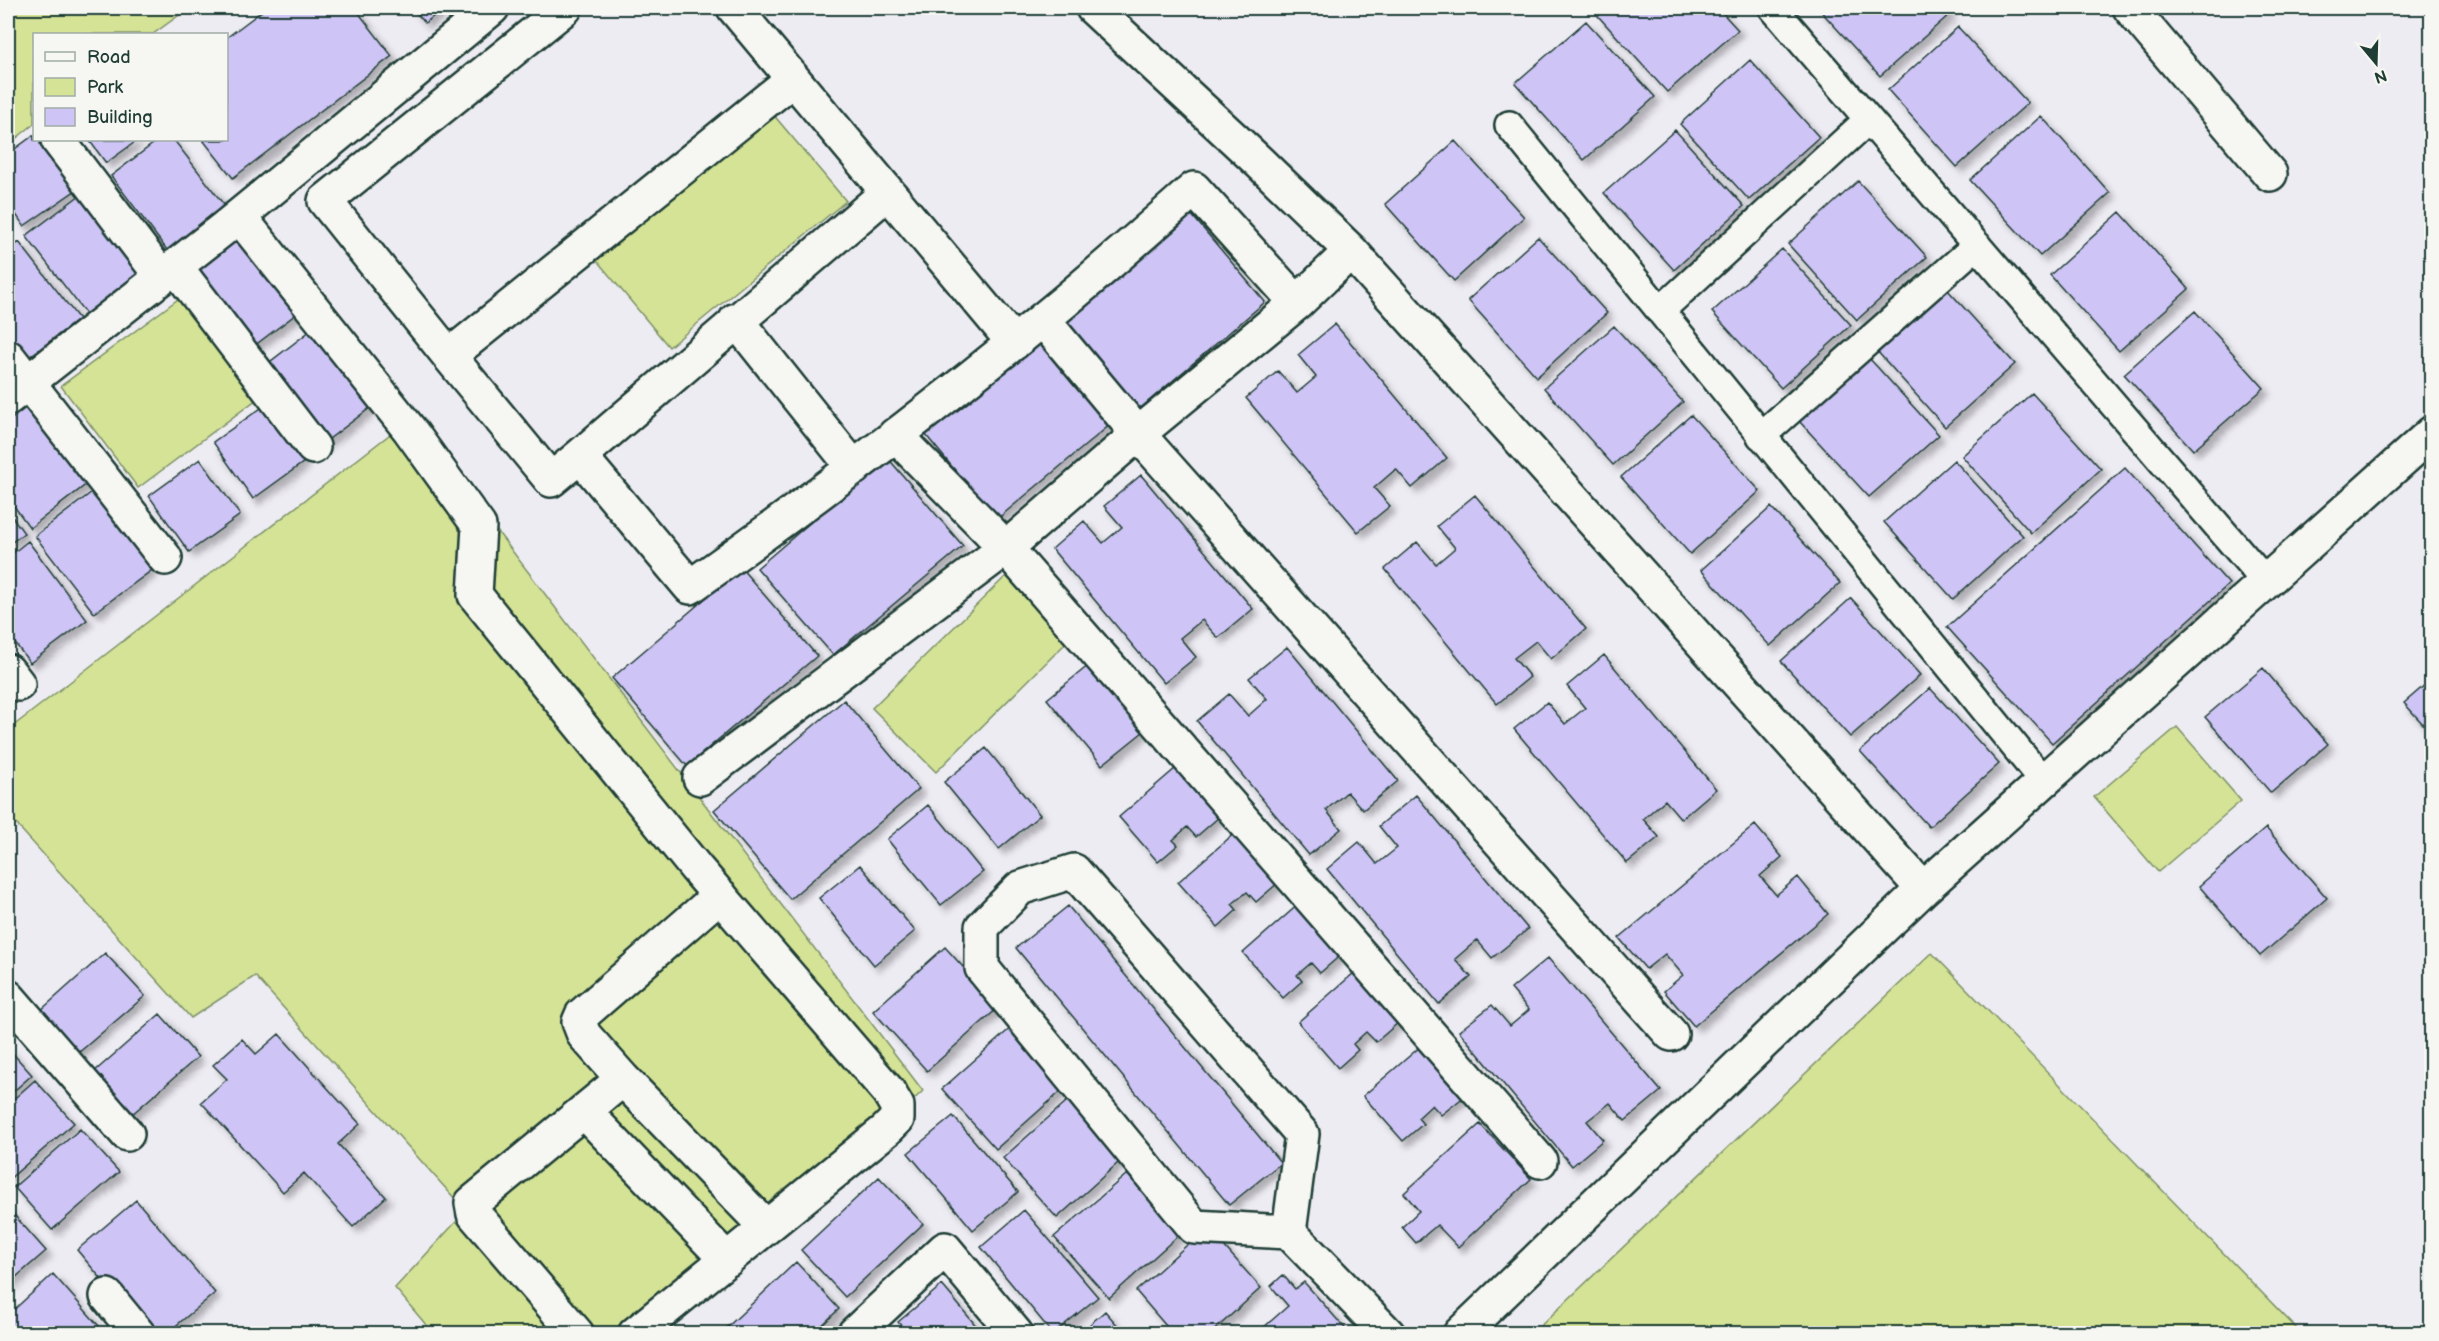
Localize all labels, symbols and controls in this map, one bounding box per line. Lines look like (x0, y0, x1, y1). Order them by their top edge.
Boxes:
legend (33, 33, 228, 141)
north arrow (2346, 33, 2406, 93)
text: Road (87, 47, 131, 68)
text: N (2372, 65, 2389, 87)
text: Park (87, 77, 123, 98)
text: Building (87, 107, 153, 128)

